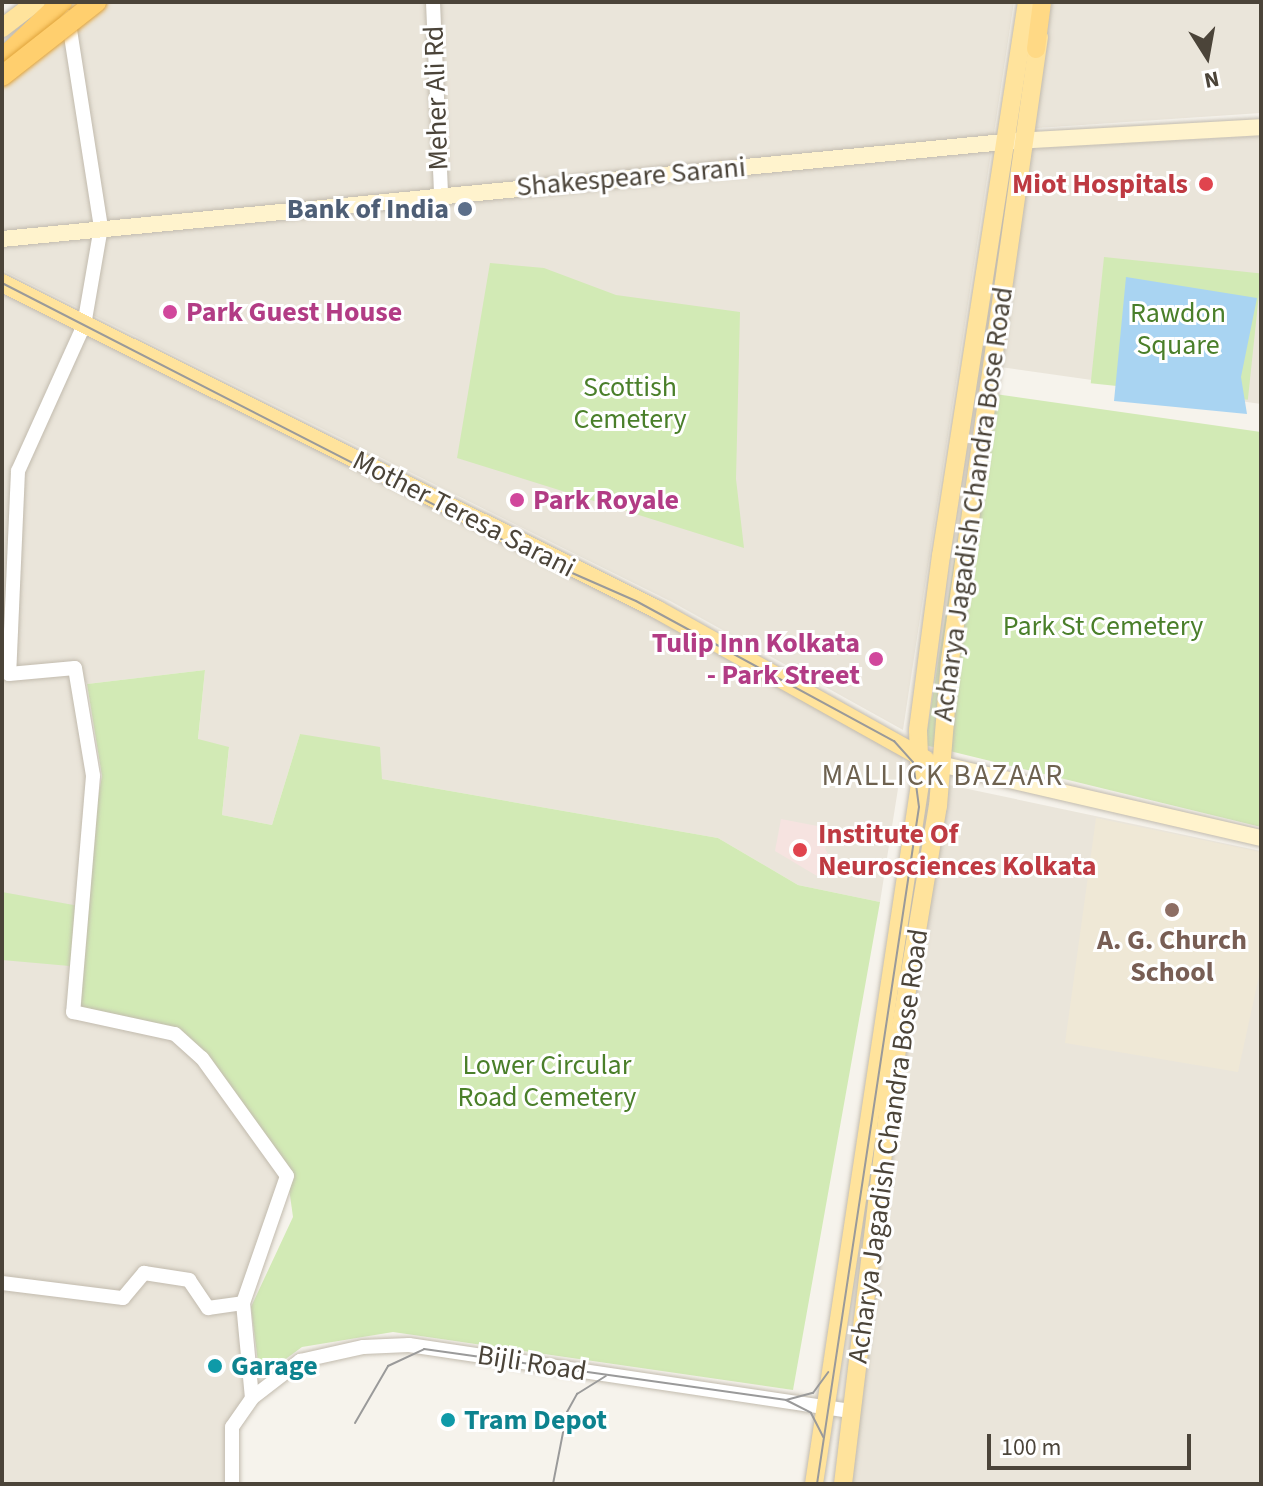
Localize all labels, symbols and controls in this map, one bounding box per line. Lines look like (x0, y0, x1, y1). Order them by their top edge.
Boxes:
north arrow (1167, 16, 1247, 96)
street label: Meher Ali Rd (417, 25, 455, 171)
text: N (1201, 62, 1222, 97)
street label: Shakespeare Sarani (515, 150, 747, 204)
place label: Miot Hospitals (1012, 167, 1188, 201)
marker: Miot Hospitals (1195, 173, 1217, 195)
place label: Bank of India (287, 192, 449, 226)
marker: Bank of India (456, 200, 474, 218)
street label: Acharya Jagadish Chandra Bose Road (926, 285, 1020, 723)
place label: Park Guest House (186, 295, 402, 329)
park label: Rawdon Square (1130, 296, 1226, 362)
marker: Park Guest House (161, 303, 179, 321)
park label: Scottish Cemetery (573, 370, 687, 436)
street label: Mother Teresa Sarani (347, 443, 581, 585)
place label: Park Royale (533, 483, 679, 517)
marker: Park Royale (508, 491, 526, 509)
park label: Park St Cemetery (1003, 609, 1203, 643)
place label: Tulip Inn Kolkata - Park Street (652, 626, 860, 692)
marker: Tulip Inn Kolkata - Park Street (867, 650, 885, 668)
district label: MALLICK BAZAAR (822, 758, 1064, 794)
place label: Institute Of Neurosciences Kolkata (818, 817, 1096, 883)
marker: Institute Of Neurosciences Kolkata (789, 839, 811, 861)
marker: A. G. Church School (1163, 901, 1181, 919)
place label: A. G. Church School (1097, 923, 1247, 989)
street label: Acharya Jagadish Chandra Bose Road (841, 927, 935, 1365)
park label: Lower Circular Road Cemetery (458, 1048, 636, 1114)
street label: Bijli Road (475, 1338, 589, 1388)
place label: Garage (231, 1349, 318, 1383)
marker: Garage (206, 1357, 224, 1375)
place label: Tram Depot (464, 1403, 607, 1437)
marker: Tram Depot (439, 1411, 457, 1429)
scale bar (991, 1418, 1195, 1468)
text: 100 m (1001, 1430, 1061, 1465)

